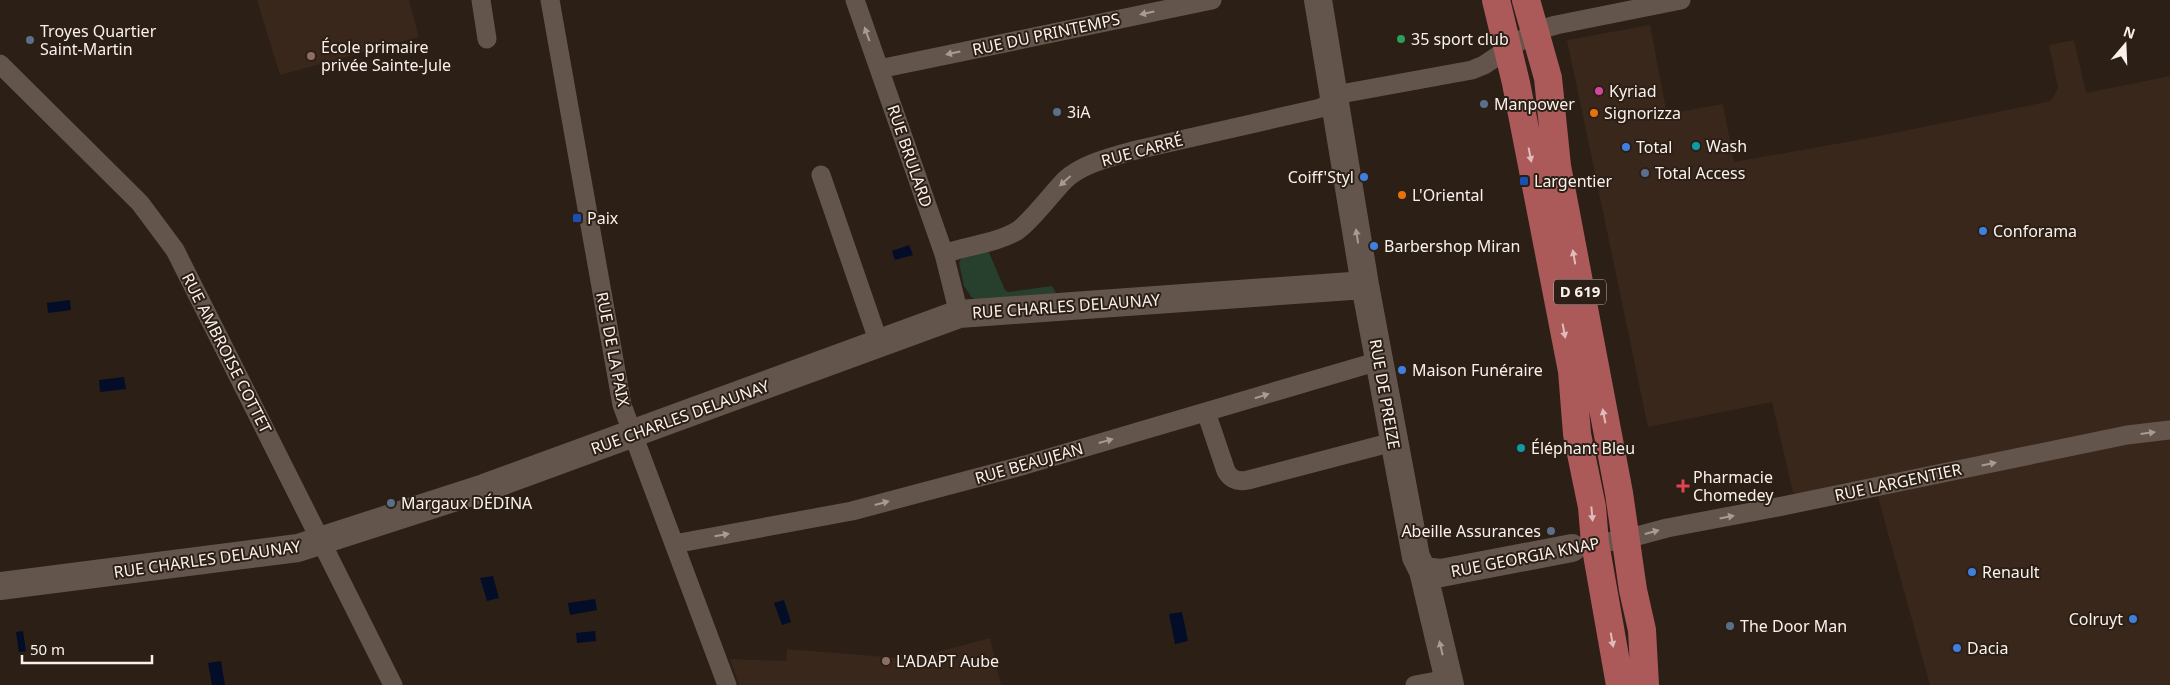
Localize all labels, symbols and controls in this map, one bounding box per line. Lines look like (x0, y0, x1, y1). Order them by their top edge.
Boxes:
street label: RUE DU PRINTEMPS (970, 8, 1122, 60)
one-way arrow (1138, 10, 1154, 18)
place label: Troyes Quartier Saint-Martin (40, 20, 157, 60)
north arrow (2100, 20, 2150, 70)
text: N (2121, 21, 2138, 43)
one-way arrow (863, 27, 870, 42)
place label: 35 sport club (1411, 28, 1509, 50)
marker: 35 sport club (1395, 33, 1407, 45)
marker: Troyes Quartier Saint-Martin (24, 34, 36, 46)
place label: École primaire privée Sainte-Jule (321, 36, 451, 76)
one-way arrow (946, 49, 961, 57)
marker: École primaire privée Sainte-Jule (305, 50, 317, 62)
place label: Kyriad (1609, 80, 1657, 102)
marker: Kyriad (1593, 85, 1605, 97)
place label: Manpower (1494, 93, 1575, 115)
marker: Manpower (1478, 98, 1490, 110)
place label: 3iA (1067, 101, 1091, 123)
street label: RUE BRULARD (882, 102, 938, 210)
place label: Signorizza (1604, 102, 1681, 124)
marker: 3iA (1051, 106, 1063, 118)
marker: Signorizza (1588, 107, 1600, 119)
street label: RUE CARRÉ (1099, 129, 1185, 171)
place label: Wash (1706, 135, 1747, 157)
place label: Total (1636, 136, 1672, 158)
marker: Wash (1690, 140, 1702, 152)
marker: Total (1620, 141, 1632, 153)
one-way arrow (1526, 147, 1534, 163)
place label: Total Access (1655, 162, 1745, 184)
place label: Coiff'Styl (1288, 166, 1354, 188)
marker: Total Access (1639, 167, 1651, 179)
place label: Largentier (1534, 170, 1612, 192)
marker: Coiff'Styl (1358, 171, 1370, 183)
marker: Largentier (1518, 175, 1530, 187)
one-way arrow (1059, 176, 1072, 187)
place label: L'Oriental (1412, 184, 1484, 206)
marker: L'Oriental (1396, 189, 1408, 201)
place label: Paix (587, 207, 619, 229)
marker: Paix (571, 212, 583, 224)
place label: Conforama (1993, 220, 2077, 242)
marker: Conforama (1977, 225, 1989, 237)
one-way arrow (1353, 228, 1361, 244)
place label: Barbershop Miran (1384, 235, 1520, 257)
marker: Barbershop Miran (1368, 240, 1380, 252)
one-way arrow (1570, 248, 1578, 264)
street label: RUE AMBROISE COTTET (177, 269, 277, 437)
road number: D 619 (1554, 280, 1606, 304)
street label: RUE CHARLES DELAUNAY (971, 288, 1162, 324)
street label: RUE DE LA PAIX (591, 290, 635, 409)
one-way arrow (1561, 324, 1569, 340)
street label: RUE DE PREIZE (1364, 337, 1406, 451)
place label: Maison Funéraire (1412, 359, 1543, 381)
marker: Maison Funéraire (1396, 364, 1408, 376)
street label: RUE CHARLES DELAUNAY (588, 374, 773, 460)
one-way arrow (1254, 392, 1269, 400)
one-way arrow (1600, 409, 1608, 424)
one-way arrow (2141, 428, 2157, 436)
street label: RUE BEAUJEAN (972, 437, 1086, 489)
one-way arrow (1098, 437, 1113, 445)
place label: Éléphant Bleu (1531, 437, 1635, 459)
marker: Éléphant Bleu (1515, 442, 1527, 454)
street label: RUE LARGENTIER (1833, 458, 1963, 506)
one-way arrow (1981, 459, 1997, 467)
place label: Pharmacie Chomedey (1693, 466, 1774, 506)
marker: Pharmacie Chomedey (1677, 480, 1689, 492)
place label: Margaux DÉDINA (401, 492, 533, 514)
marker: Margaux DÉDINA (385, 497, 397, 509)
one-way arrow (874, 499, 889, 507)
one-way arrow (1588, 506, 1596, 522)
one-way arrow (1719, 512, 1735, 520)
place label: Abeille Assurances (1401, 520, 1541, 542)
marker: Abeille Assurances (1545, 525, 1557, 537)
one-way arrow (1645, 527, 1660, 535)
one-way arrow (715, 530, 731, 538)
street label: RUE GEORGIA KNAP (1449, 532, 1601, 582)
street label: RUE CHARLES DELAUNAY (112, 535, 303, 583)
place label: Renault (1982, 561, 2040, 583)
marker: Renault (1966, 566, 1978, 578)
place label: Colruyt (2069, 608, 2123, 630)
marker: Colruyt (2127, 613, 2139, 625)
place label: The Door Man (1740, 615, 1847, 637)
marker: The Door Man (1724, 620, 1736, 632)
scale bar (22, 632, 152, 664)
one-way arrow (1608, 633, 1616, 649)
place label: Dacia (1967, 637, 2008, 659)
text: 50 m (30, 639, 65, 659)
one-way arrow (1437, 641, 1445, 656)
marker: Dacia (1951, 642, 1963, 654)
place label: L'ADAPT Aube (896, 650, 999, 672)
marker: L'ADAPT Aube (880, 655, 892, 667)

